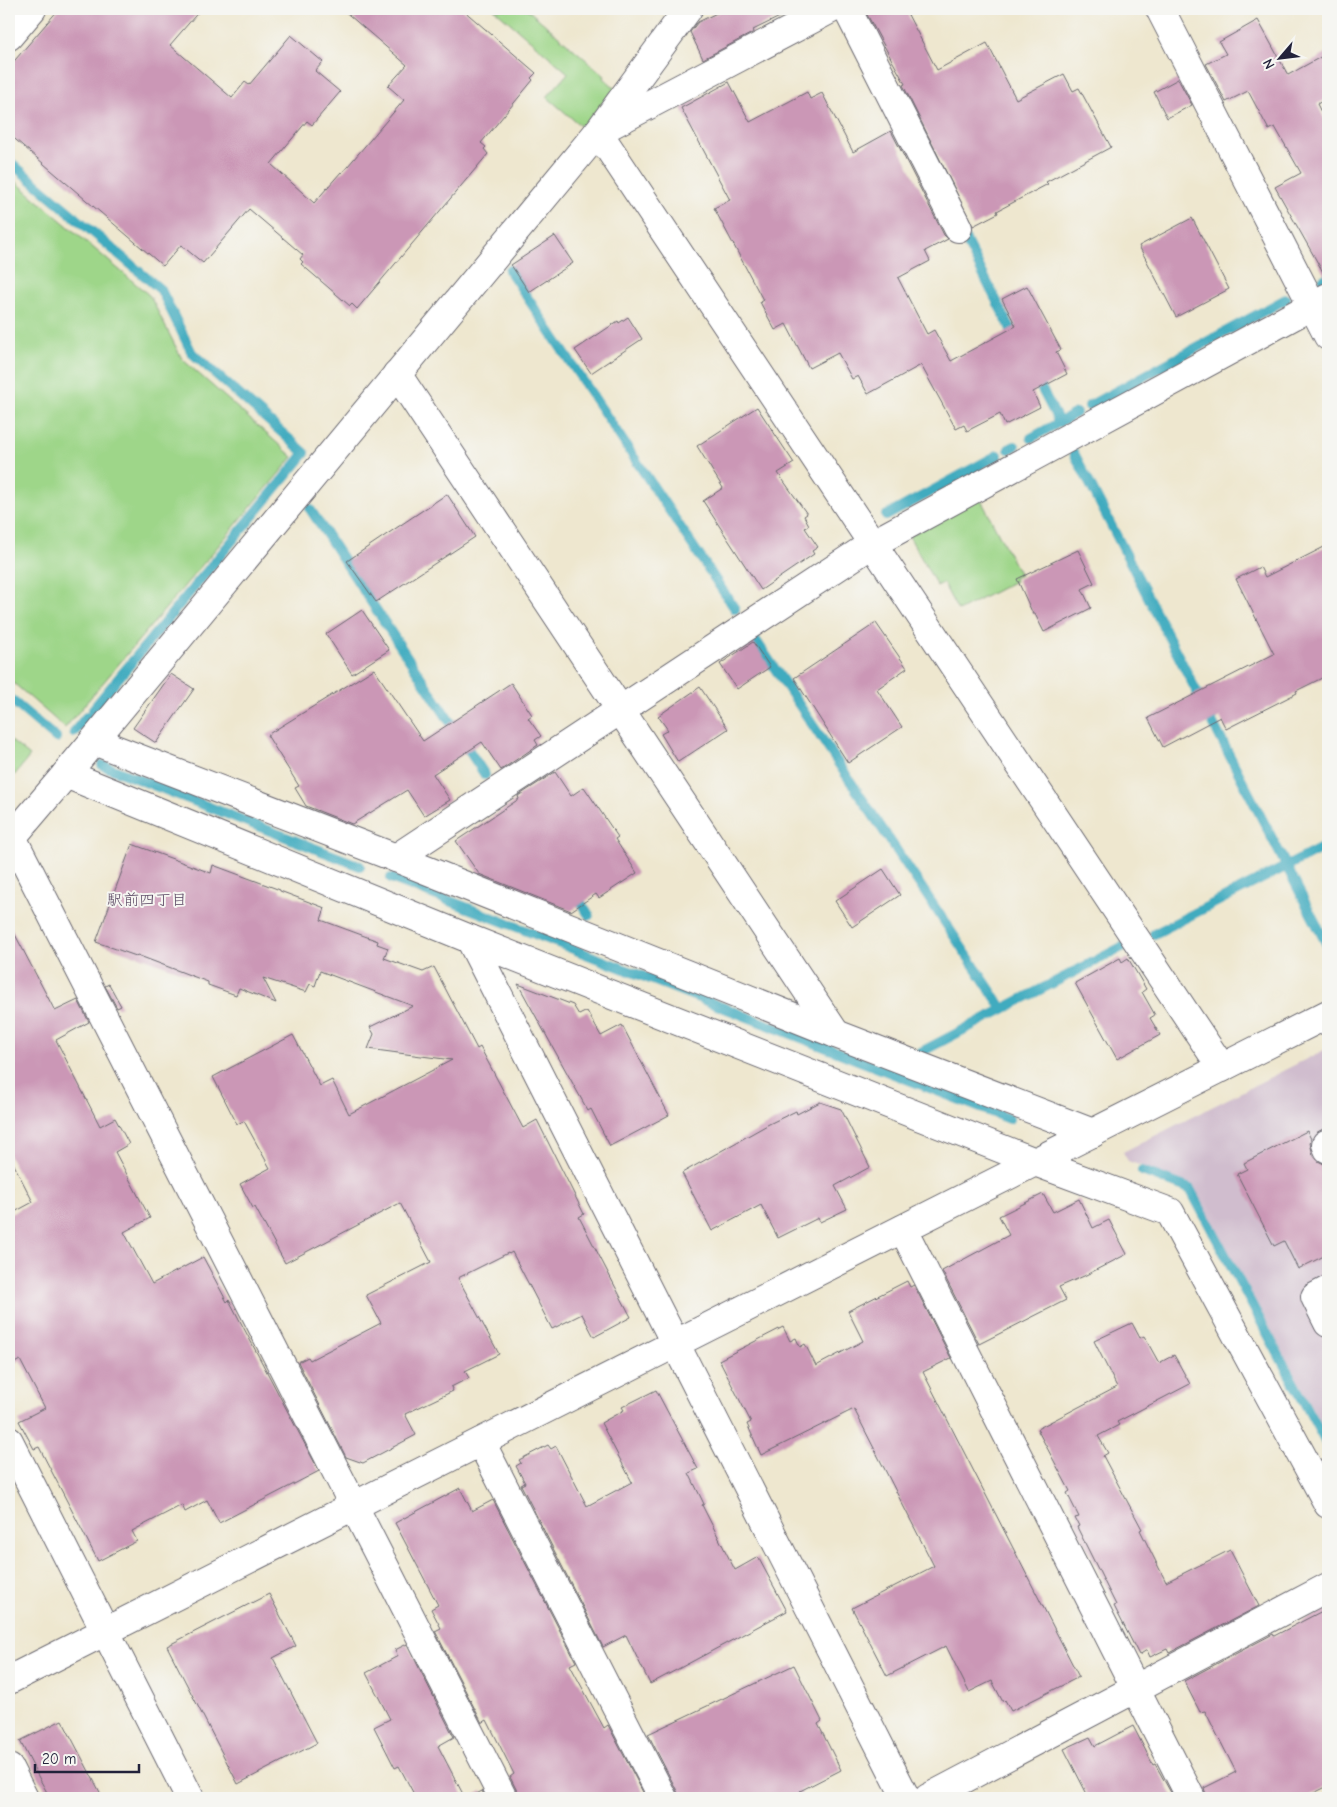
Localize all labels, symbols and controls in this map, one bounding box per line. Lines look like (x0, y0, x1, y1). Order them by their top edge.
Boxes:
north arrow (1254, 32, 1304, 82)
text: N (1259, 56, 1279, 72)
district label: 駅前四丁目 (107, 891, 187, 909)
scale bar (35, 1742, 139, 1774)
text: 20 m (42, 1750, 76, 1768)

